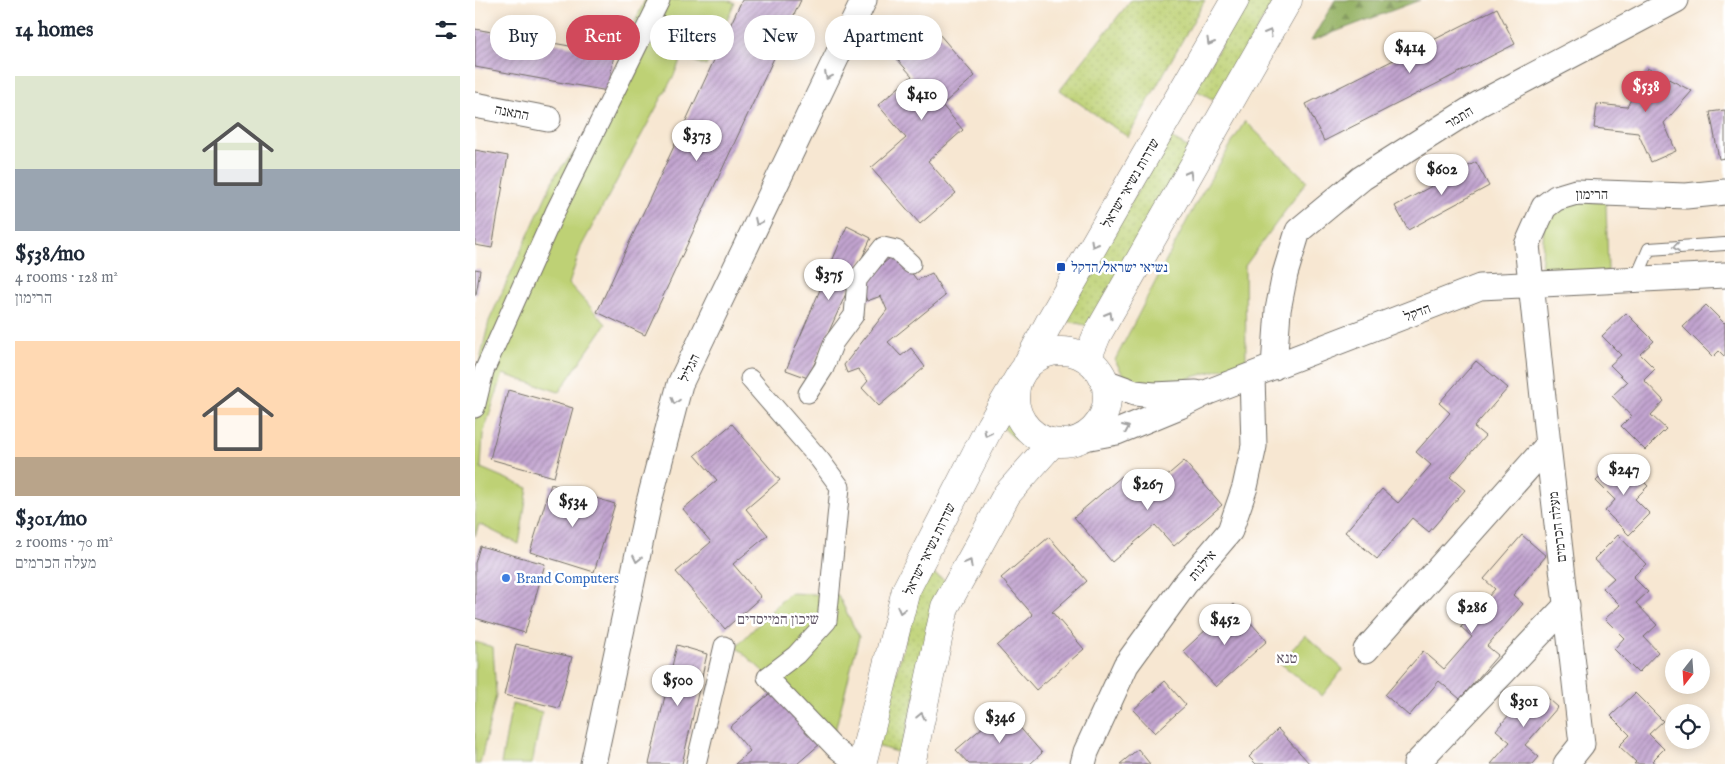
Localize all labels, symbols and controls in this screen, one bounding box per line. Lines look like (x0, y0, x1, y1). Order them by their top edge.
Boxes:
chip: Buy (490, 15, 556, 60)
chip: Rent (566, 15, 640, 60)
chip: Filters (650, 15, 734, 60)
chip: New (744, 15, 815, 60)
chip: Apartment (825, 15, 942, 60)
icon: filters (432, 16, 460, 44)
text: 14 homes (15, 17, 93, 44)
one-way arrow (1263, 29, 1273, 38)
pin: $414 (1380, 32, 1440, 74)
one-way arrow (1207, 37, 1217, 46)
text: $414 (1395, 38, 1425, 58)
one-way arrow (824, 70, 834, 79)
pin: $538 (1616, 70, 1676, 113)
text: $538 (1633, 77, 1659, 97)
pin: $410 (892, 78, 952, 121)
text: $410 (907, 85, 937, 105)
street label: התאנה (493, 101, 531, 125)
street label: התמר (1442, 102, 1477, 133)
icon: home (193, 109, 283, 199)
pin: $373 (667, 120, 727, 162)
text: $373 (683, 126, 711, 146)
street label: שדרות נשיאי ישראל (1098, 135, 1164, 232)
pin: $602 (1412, 154, 1472, 196)
text: $602 (1427, 160, 1457, 180)
one-way arrow (1183, 170, 1193, 179)
street label: הרימון (1576, 186, 1608, 204)
one-way arrow (754, 217, 764, 226)
one-way arrow (1091, 238, 1101, 247)
text: $538/mo (15, 241, 85, 268)
one-way arrow (1672, 241, 1680, 252)
pin: $375 (799, 258, 859, 301)
place label: נשיאי ישראל/הדקל (1071, 259, 1168, 277)
marker: נשיאי ישראל/הדקל (1055, 261, 1067, 273)
text: $375 (815, 265, 843, 285)
text: 4 rooms · 128 m² (15, 268, 118, 288)
text: הרימון (15, 289, 52, 309)
street label: הדקל (1401, 300, 1433, 326)
one-way arrow (1102, 311, 1112, 320)
street label: הגליל (675, 351, 704, 386)
icon: home (193, 374, 283, 464)
one-way arrow (671, 397, 681, 405)
one-way arrow (1121, 424, 1130, 435)
one-way arrow (983, 427, 993, 436)
pin: $247 (1594, 454, 1654, 496)
text: $247 (1608, 460, 1640, 480)
pin: $267 (1118, 468, 1178, 511)
text: $267 (1133, 475, 1163, 495)
pin: $534 (543, 486, 603, 528)
street label: מעלה הכרמים (1545, 490, 1571, 563)
text: $534 (559, 492, 587, 512)
street label: שדרות נשיאי ישראל (900, 500, 960, 599)
text: $301/mo (15, 506, 87, 533)
text: 2 rooms · 70 m² (15, 533, 113, 553)
street label: אילנות (1185, 547, 1221, 585)
text: מעלה הכרמים (15, 554, 96, 574)
one-way arrow (632, 554, 642, 563)
one-way arrow (963, 559, 973, 568)
place label: Brand Computers (516, 570, 619, 588)
marker: Brand Computers (500, 572, 512, 584)
pin: $286 (1442, 592, 1502, 634)
text: $286 (1457, 598, 1487, 618)
pin: $452 (1195, 604, 1255, 646)
one-way arrow (896, 606, 907, 615)
district label: שיכון המייסדים (737, 610, 819, 629)
text: $452 (1210, 610, 1240, 630)
district label: טנא (1277, 649, 1297, 668)
north arrow (1665, 649, 1710, 694)
map controls (1665, 649, 1710, 749)
pin: $500 (648, 664, 708, 707)
text: $500 (663, 671, 693, 691)
pin: $301 (1494, 686, 1554, 728)
text: $301 (1510, 692, 1538, 712)
pin: $346 (970, 702, 1030, 744)
button: locate (1665, 704, 1710, 749)
text: $346 (985, 708, 1015, 728)
one-way arrow (915, 712, 926, 721)

